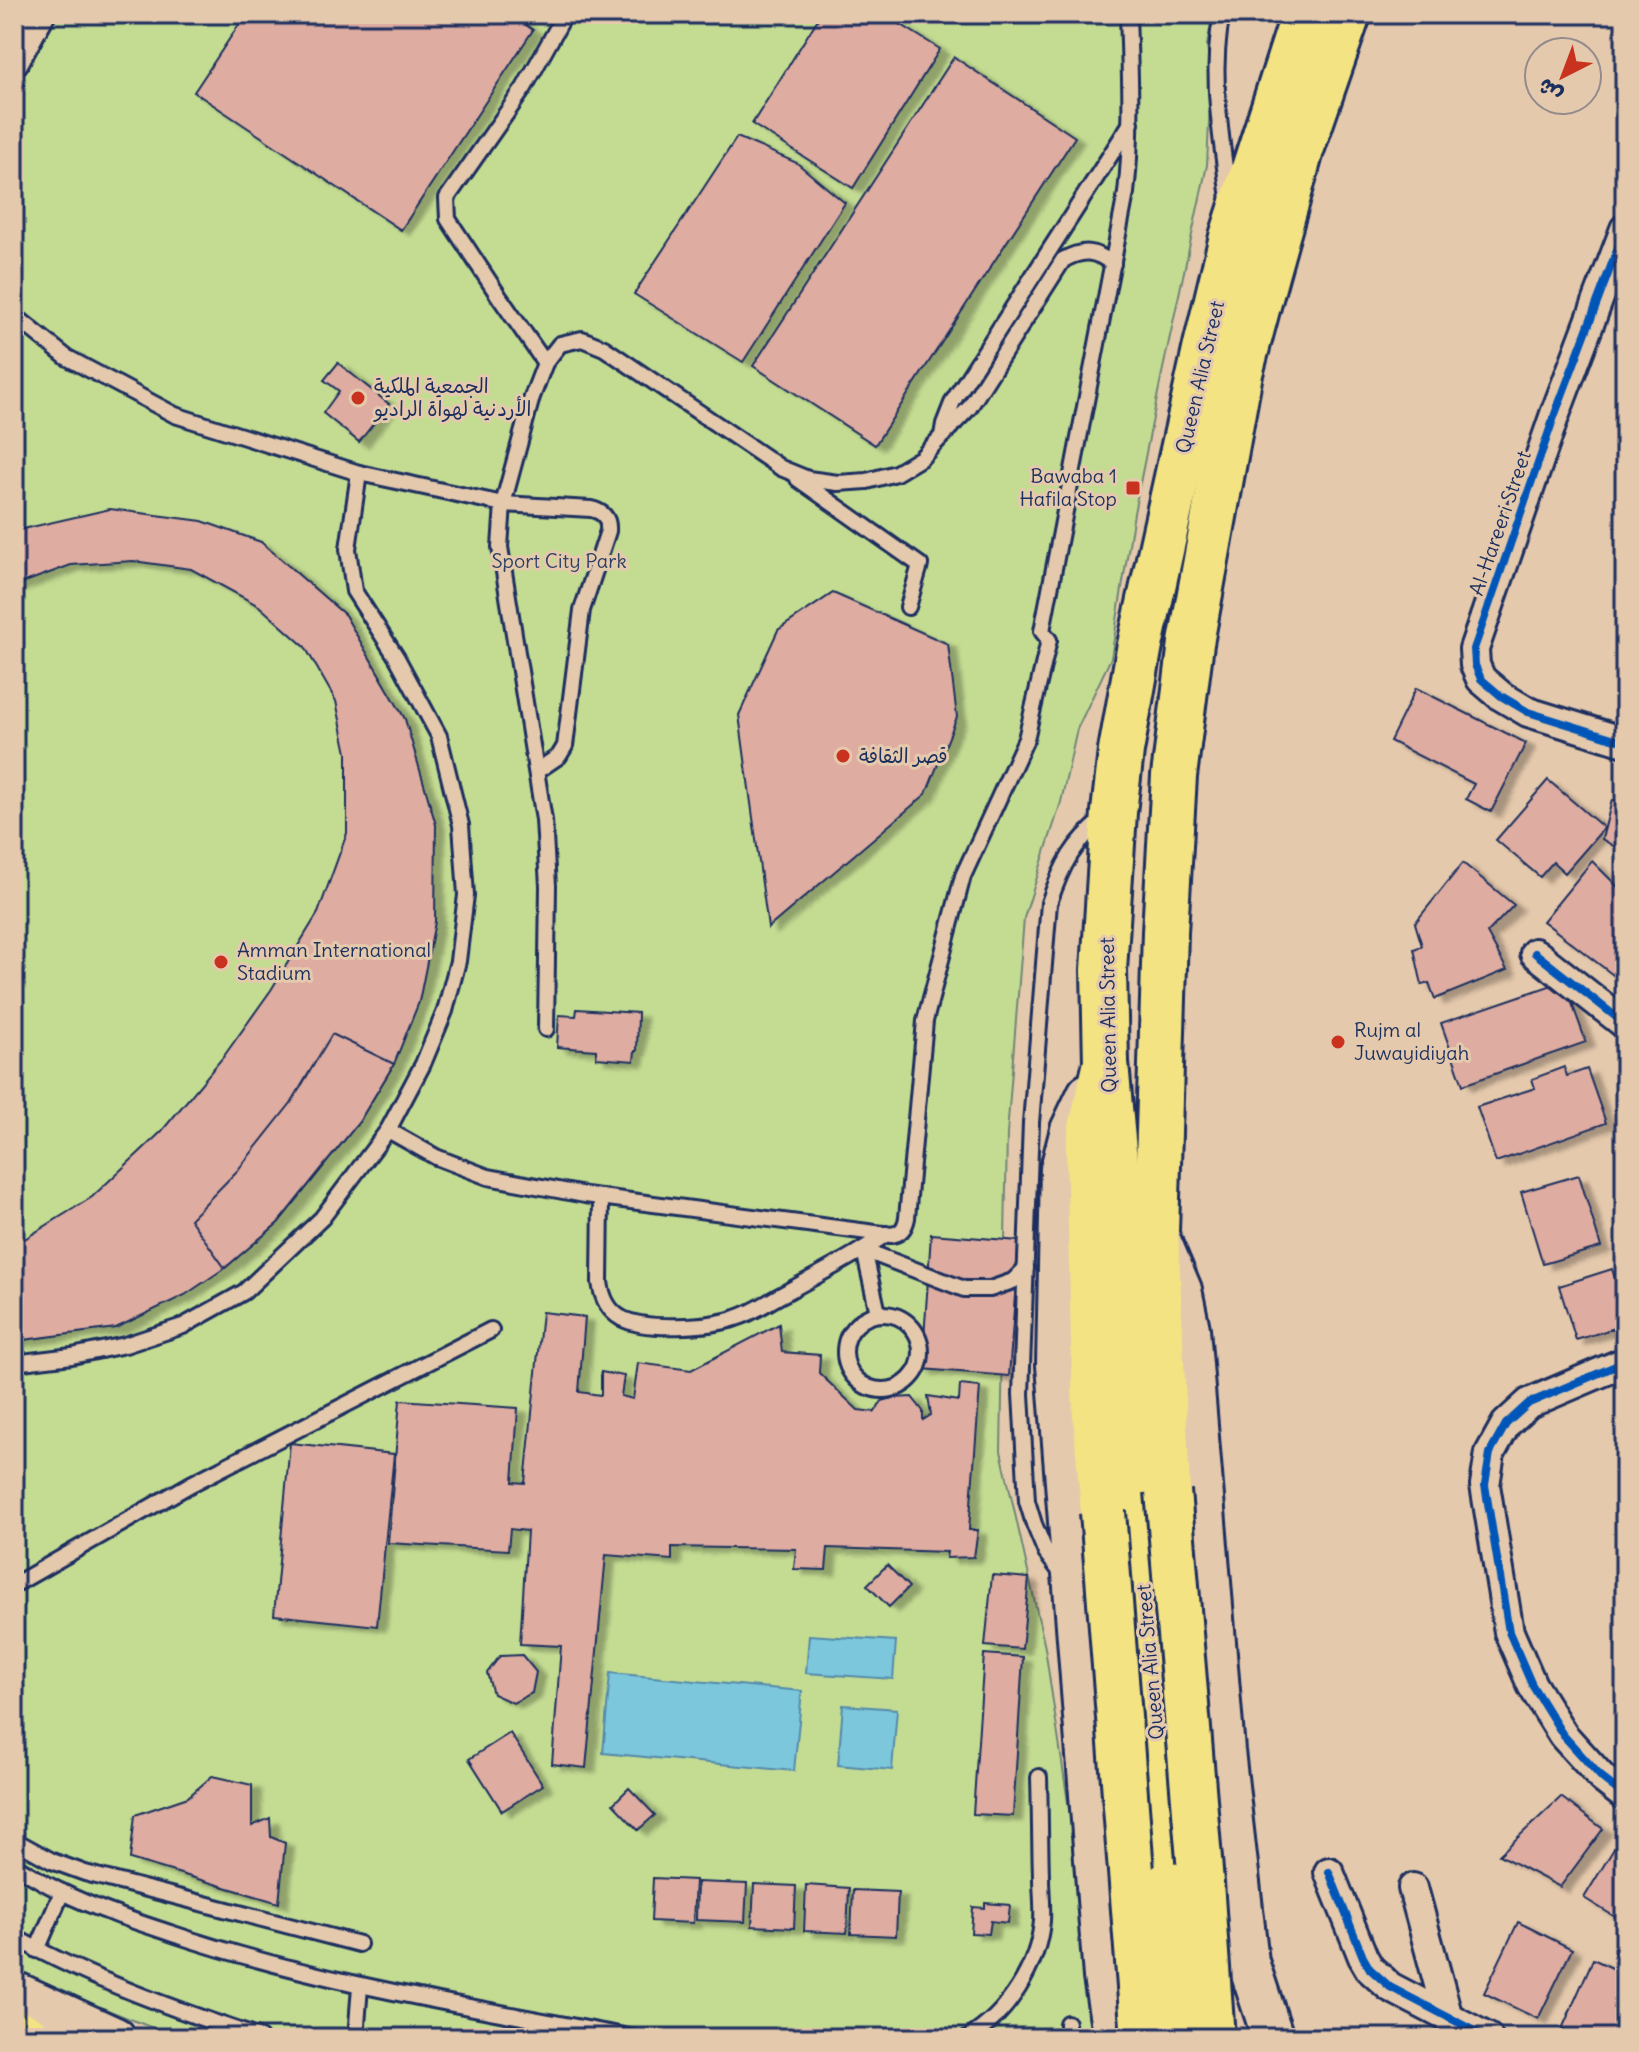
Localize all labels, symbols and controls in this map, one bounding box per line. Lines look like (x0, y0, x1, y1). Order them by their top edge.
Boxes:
north arrow (1523, 36, 1603, 116)
text: ش (1531, 72, 1568, 109)
street label: Queen Alia Street (1170, 298, 1229, 456)
place label: الجمعية الملكية الأردنية لهواة الراديو (373, 373, 531, 423)
marker: الجمعية الملكية الأردنية لهواة الراديو (349, 389, 367, 407)
street label: Al-Hareeri Street (1463, 447, 1536, 599)
place label: Bawaba 1 Hafila Stop (1019, 463, 1117, 511)
marker: Bawaba 1 Hafila Stop (1124, 479, 1142, 497)
park label: Sport City Park (491, 548, 627, 573)
place label: قصر الثقافة (859, 743, 948, 768)
marker: قصر الثقافة (834, 747, 852, 765)
place label: Amman International Stadium (237, 937, 431, 985)
street label: Queen Alia Street (1094, 937, 1121, 1093)
marker: Amman International Stadium (212, 953, 230, 971)
place label: Rujm al Juwayidiyah (1354, 1017, 1469, 1065)
marker: Rujm al Juwayidiyah (1329, 1033, 1347, 1051)
street label: Queen Alia Street (1130, 1583, 1169, 1741)

